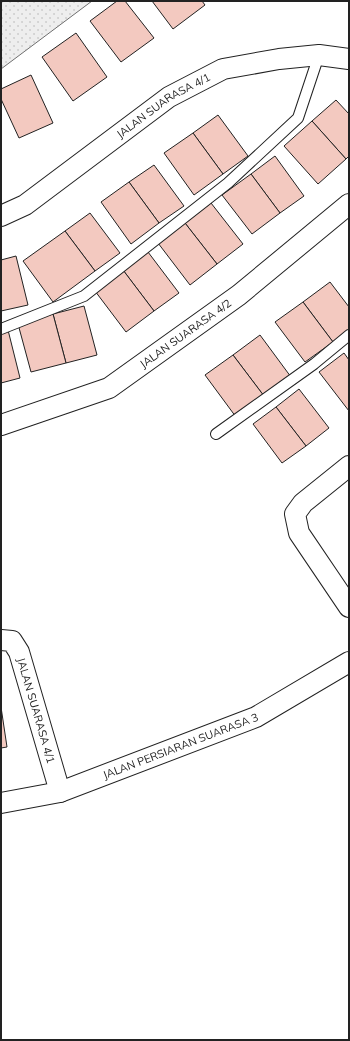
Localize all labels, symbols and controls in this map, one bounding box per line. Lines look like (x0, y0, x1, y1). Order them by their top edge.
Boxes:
street label: JALAN SUARASA 4/1 (114, 70, 212, 141)
street label: JALAN SUARASA 4/2 (137, 296, 234, 371)
street label: JALAN SUARASA 4/1 (14, 656, 58, 765)
street label: JALAN PERSIARAN SUARASA 3 (101, 710, 260, 782)

